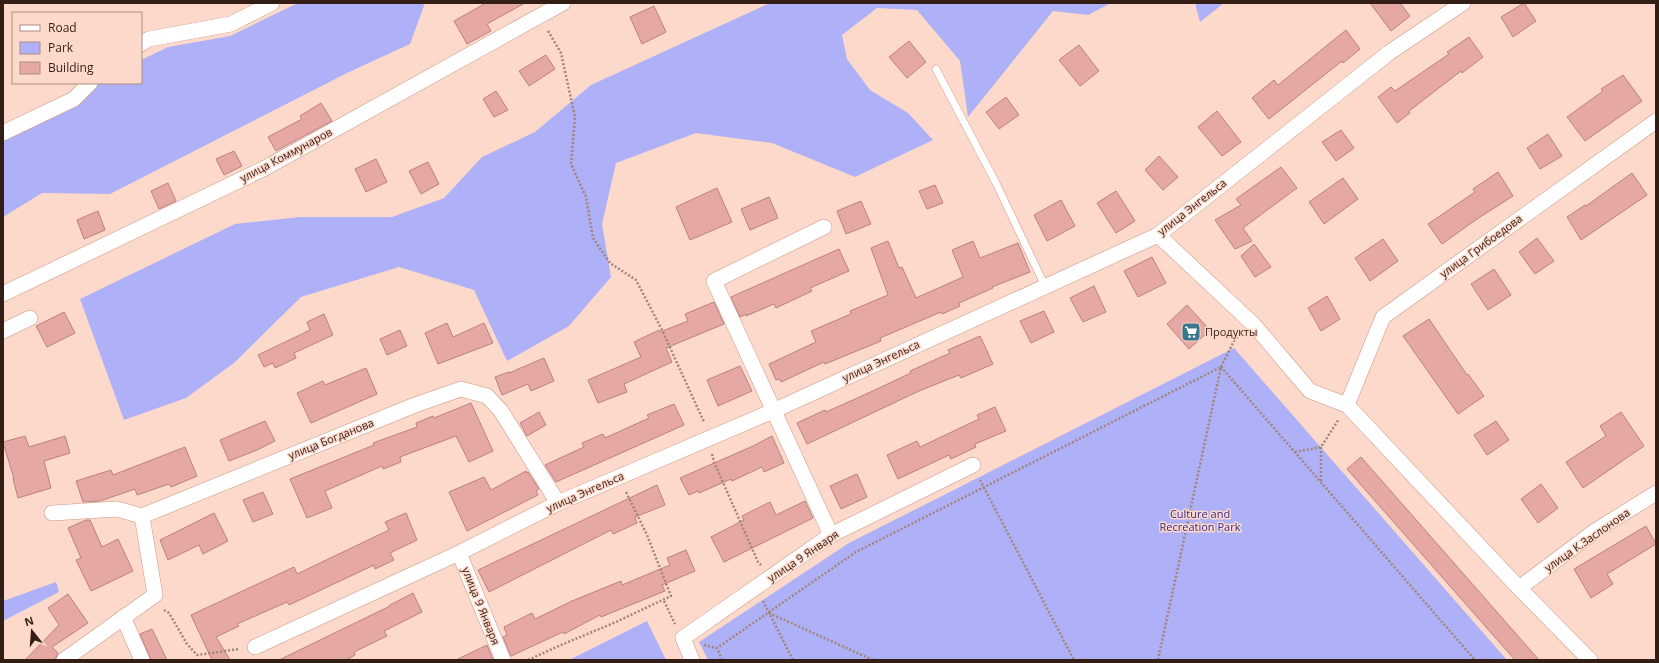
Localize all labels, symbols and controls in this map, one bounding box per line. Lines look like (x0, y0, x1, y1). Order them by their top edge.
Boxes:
legend (12, 12, 142, 84)
text: Road (48, 19, 77, 36)
text: Park (48, 39, 74, 56)
text: Building (48, 59, 94, 76)
street label: улица Коммунаров (237, 124, 334, 185)
street label: улица Энгельса (1154, 175, 1229, 238)
street label: улица Грибоедова (1436, 210, 1525, 281)
supermarket icon: Продукты (1180, 321, 1202, 343)
place label: Продукты (1205, 324, 1258, 339)
street label: улица Энгельса (840, 336, 922, 385)
street label: улица Богданова (286, 415, 376, 463)
street label: улица Энгельса (544, 468, 626, 515)
street label: улица К.Заслонова (1541, 504, 1632, 575)
park label: Culture and Recreation Park (1160, 506, 1241, 534)
street label: улица 9 Января (764, 526, 841, 585)
street label: улица 9 Января (459, 565, 504, 647)
north arrow (12, 611, 52, 651)
text: N (22, 612, 35, 629)

